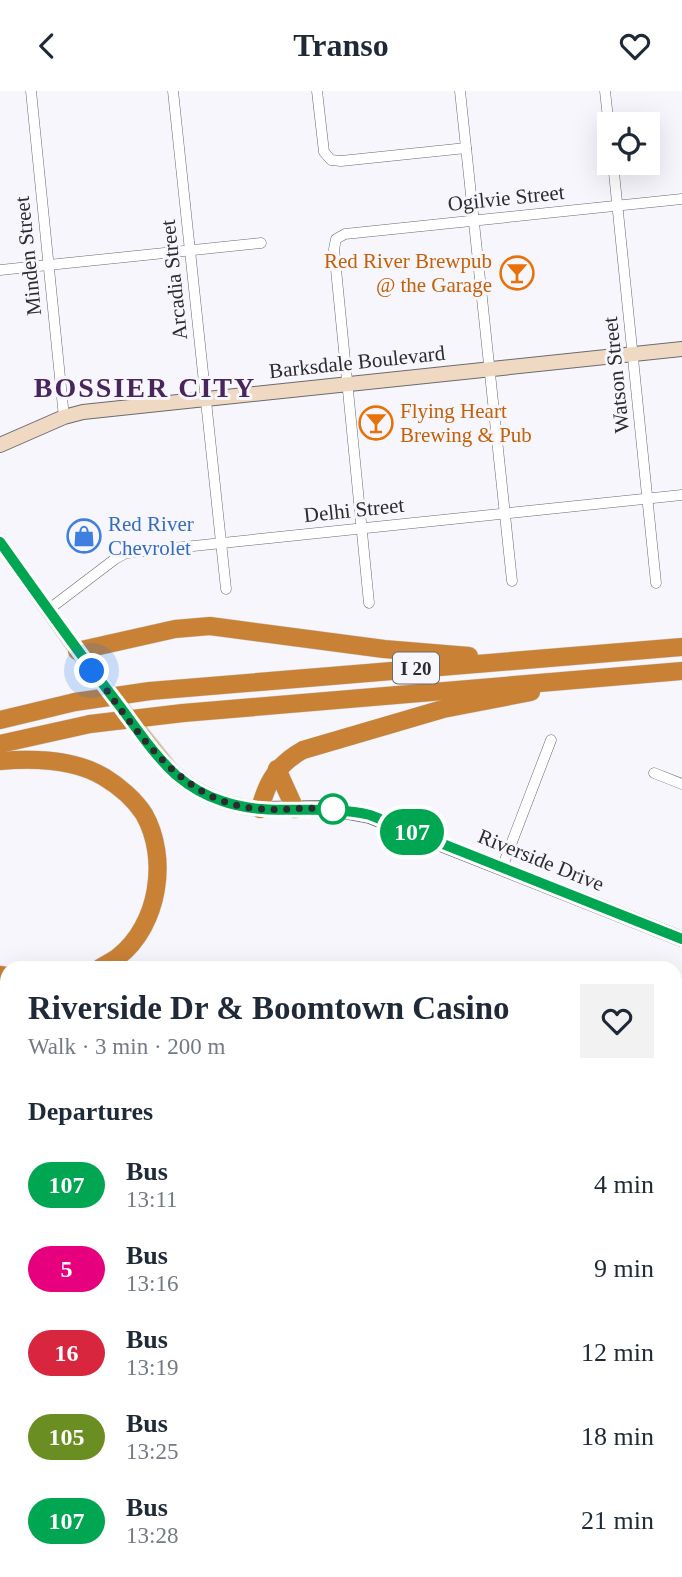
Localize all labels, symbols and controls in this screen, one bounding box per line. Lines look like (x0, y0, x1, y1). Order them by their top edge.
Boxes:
icon: back (28, 27, 66, 65)
text: Transo (293, 27, 389, 63)
icon: heart (616, 27, 654, 65)
map controls (597, 112, 660, 175)
button: locate (597, 112, 660, 175)
street label: Ogilvie Street (446, 180, 566, 216)
street label: Minden Street (10, 195, 46, 317)
street label: Arcadia Street (156, 219, 192, 341)
place label: Red River Brewpub @ the Garage (324, 249, 492, 297)
bar icon: Red River Brewpub @ the Garage (498, 254, 536, 292)
street label: Watson Street (598, 316, 634, 434)
street label: Barksdale Boulevard (268, 341, 447, 383)
district label: BOSSIER CITY (34, 372, 256, 403)
place label: Flying Heart Brewing & Pub (400, 399, 532, 447)
bar icon: Flying Heart Brewing & Pub (357, 404, 395, 442)
street label: Delhi Street (303, 493, 406, 527)
place label: Red River Chevrolet (108, 512, 194, 560)
shop icon: Red River Chevrolet (65, 517, 103, 555)
your location (74, 653, 109, 688)
road number: I 20 (393, 653, 439, 683)
unlabelled marker (318, 794, 348, 824)
line badge: 107 (372, 809, 452, 855)
text: 107 (394, 819, 430, 845)
street label: Riverside Drive (475, 824, 607, 896)
button: heart (580, 984, 654, 1058)
text: Riverside Dr & Boomtown Casino (28, 990, 510, 1026)
text: Walk · 3 min · 200 m (28, 1034, 225, 1059)
text: Departures (28, 1097, 153, 1126)
text: Bus (126, 1157, 168, 1186)
text: 4 min (594, 1170, 654, 1199)
text: 107 (49, 1172, 85, 1198)
text: 13:11 (126, 1187, 178, 1212)
text: Bus (126, 1241, 168, 1270)
text: 9 min (594, 1254, 654, 1283)
text: 5 (61, 1256, 73, 1282)
text: 13:16 (126, 1271, 178, 1296)
text: Bus (126, 1325, 168, 1354)
text: 12 min (581, 1338, 654, 1367)
text: 16 (55, 1340, 79, 1366)
text: 13:19 (126, 1355, 178, 1380)
text: Bus (126, 1409, 168, 1438)
text: 18 min (581, 1422, 654, 1451)
text: 105 (49, 1424, 85, 1450)
text: 13:25 (126, 1439, 178, 1464)
text: Bus (126, 1493, 168, 1522)
text: 21 min (581, 1506, 654, 1535)
text: 107 (49, 1508, 85, 1534)
text: 13:28 (126, 1523, 178, 1548)

